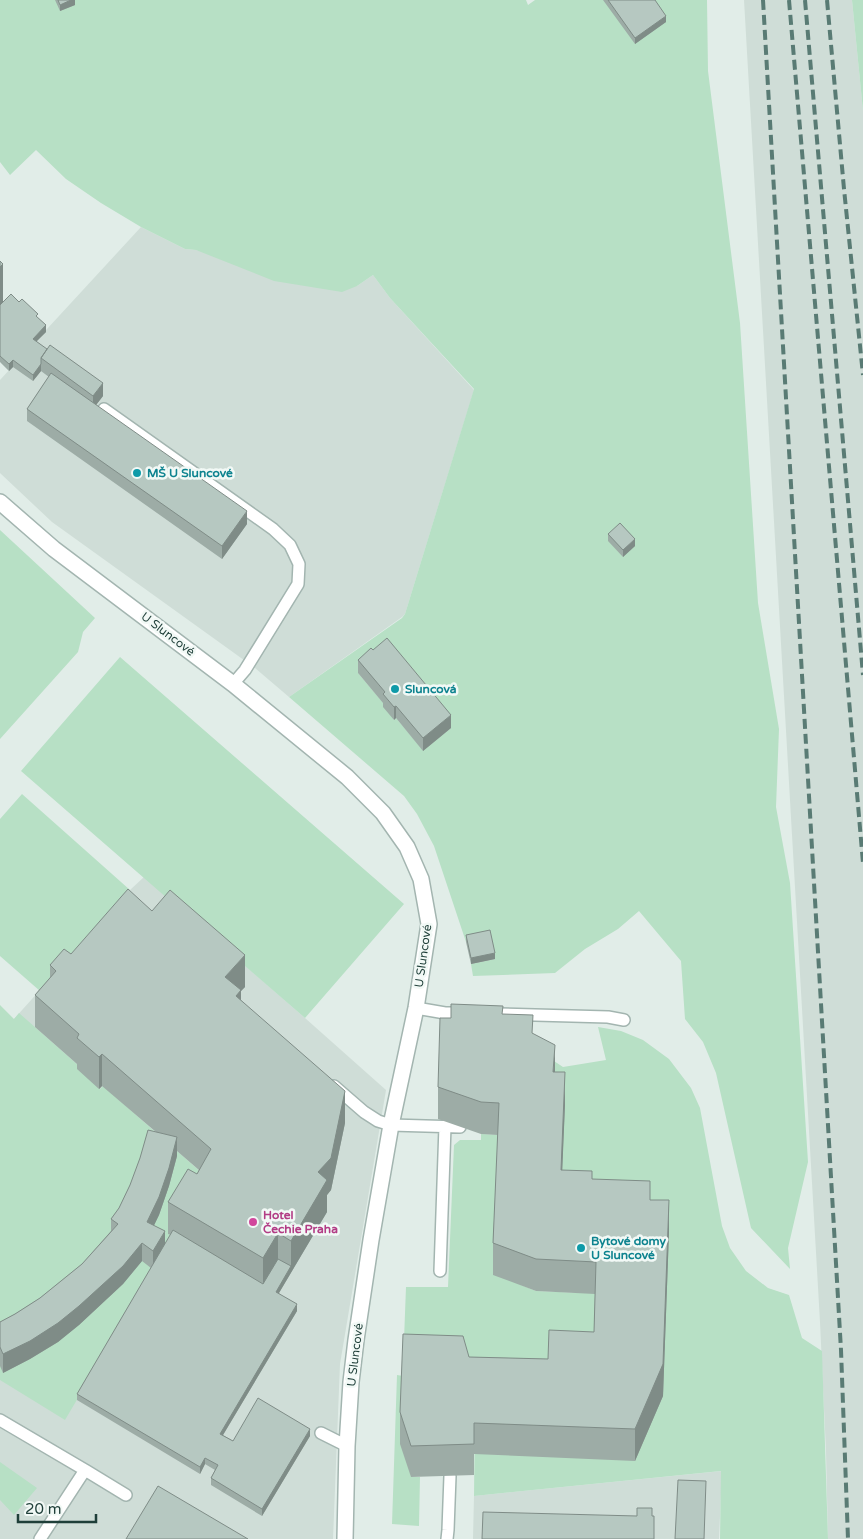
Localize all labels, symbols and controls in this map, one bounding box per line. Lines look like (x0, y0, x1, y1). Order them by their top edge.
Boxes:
place label: MŠ U Sluncové (147, 466, 233, 480)
marker: MŠ U Sluncové (131, 467, 143, 479)
street label: U Sluncové (138, 609, 198, 659)
place label: Sluncová (405, 682, 457, 696)
marker: Sluncová (389, 683, 401, 695)
street label: U Sluncové (412, 923, 434, 989)
place label: Hotel Čechie Praha (263, 1208, 338, 1236)
marker: Hotel Čechie Praha (247, 1216, 259, 1228)
place label: Bytové domy U Sluncové (591, 1234, 667, 1262)
marker: Bytové domy U Sluncové (575, 1242, 587, 1254)
street label: U Sluncové (344, 1322, 366, 1387)
scale bar (18, 1492, 95, 1524)
text: 20 m (25, 1500, 62, 1518)

